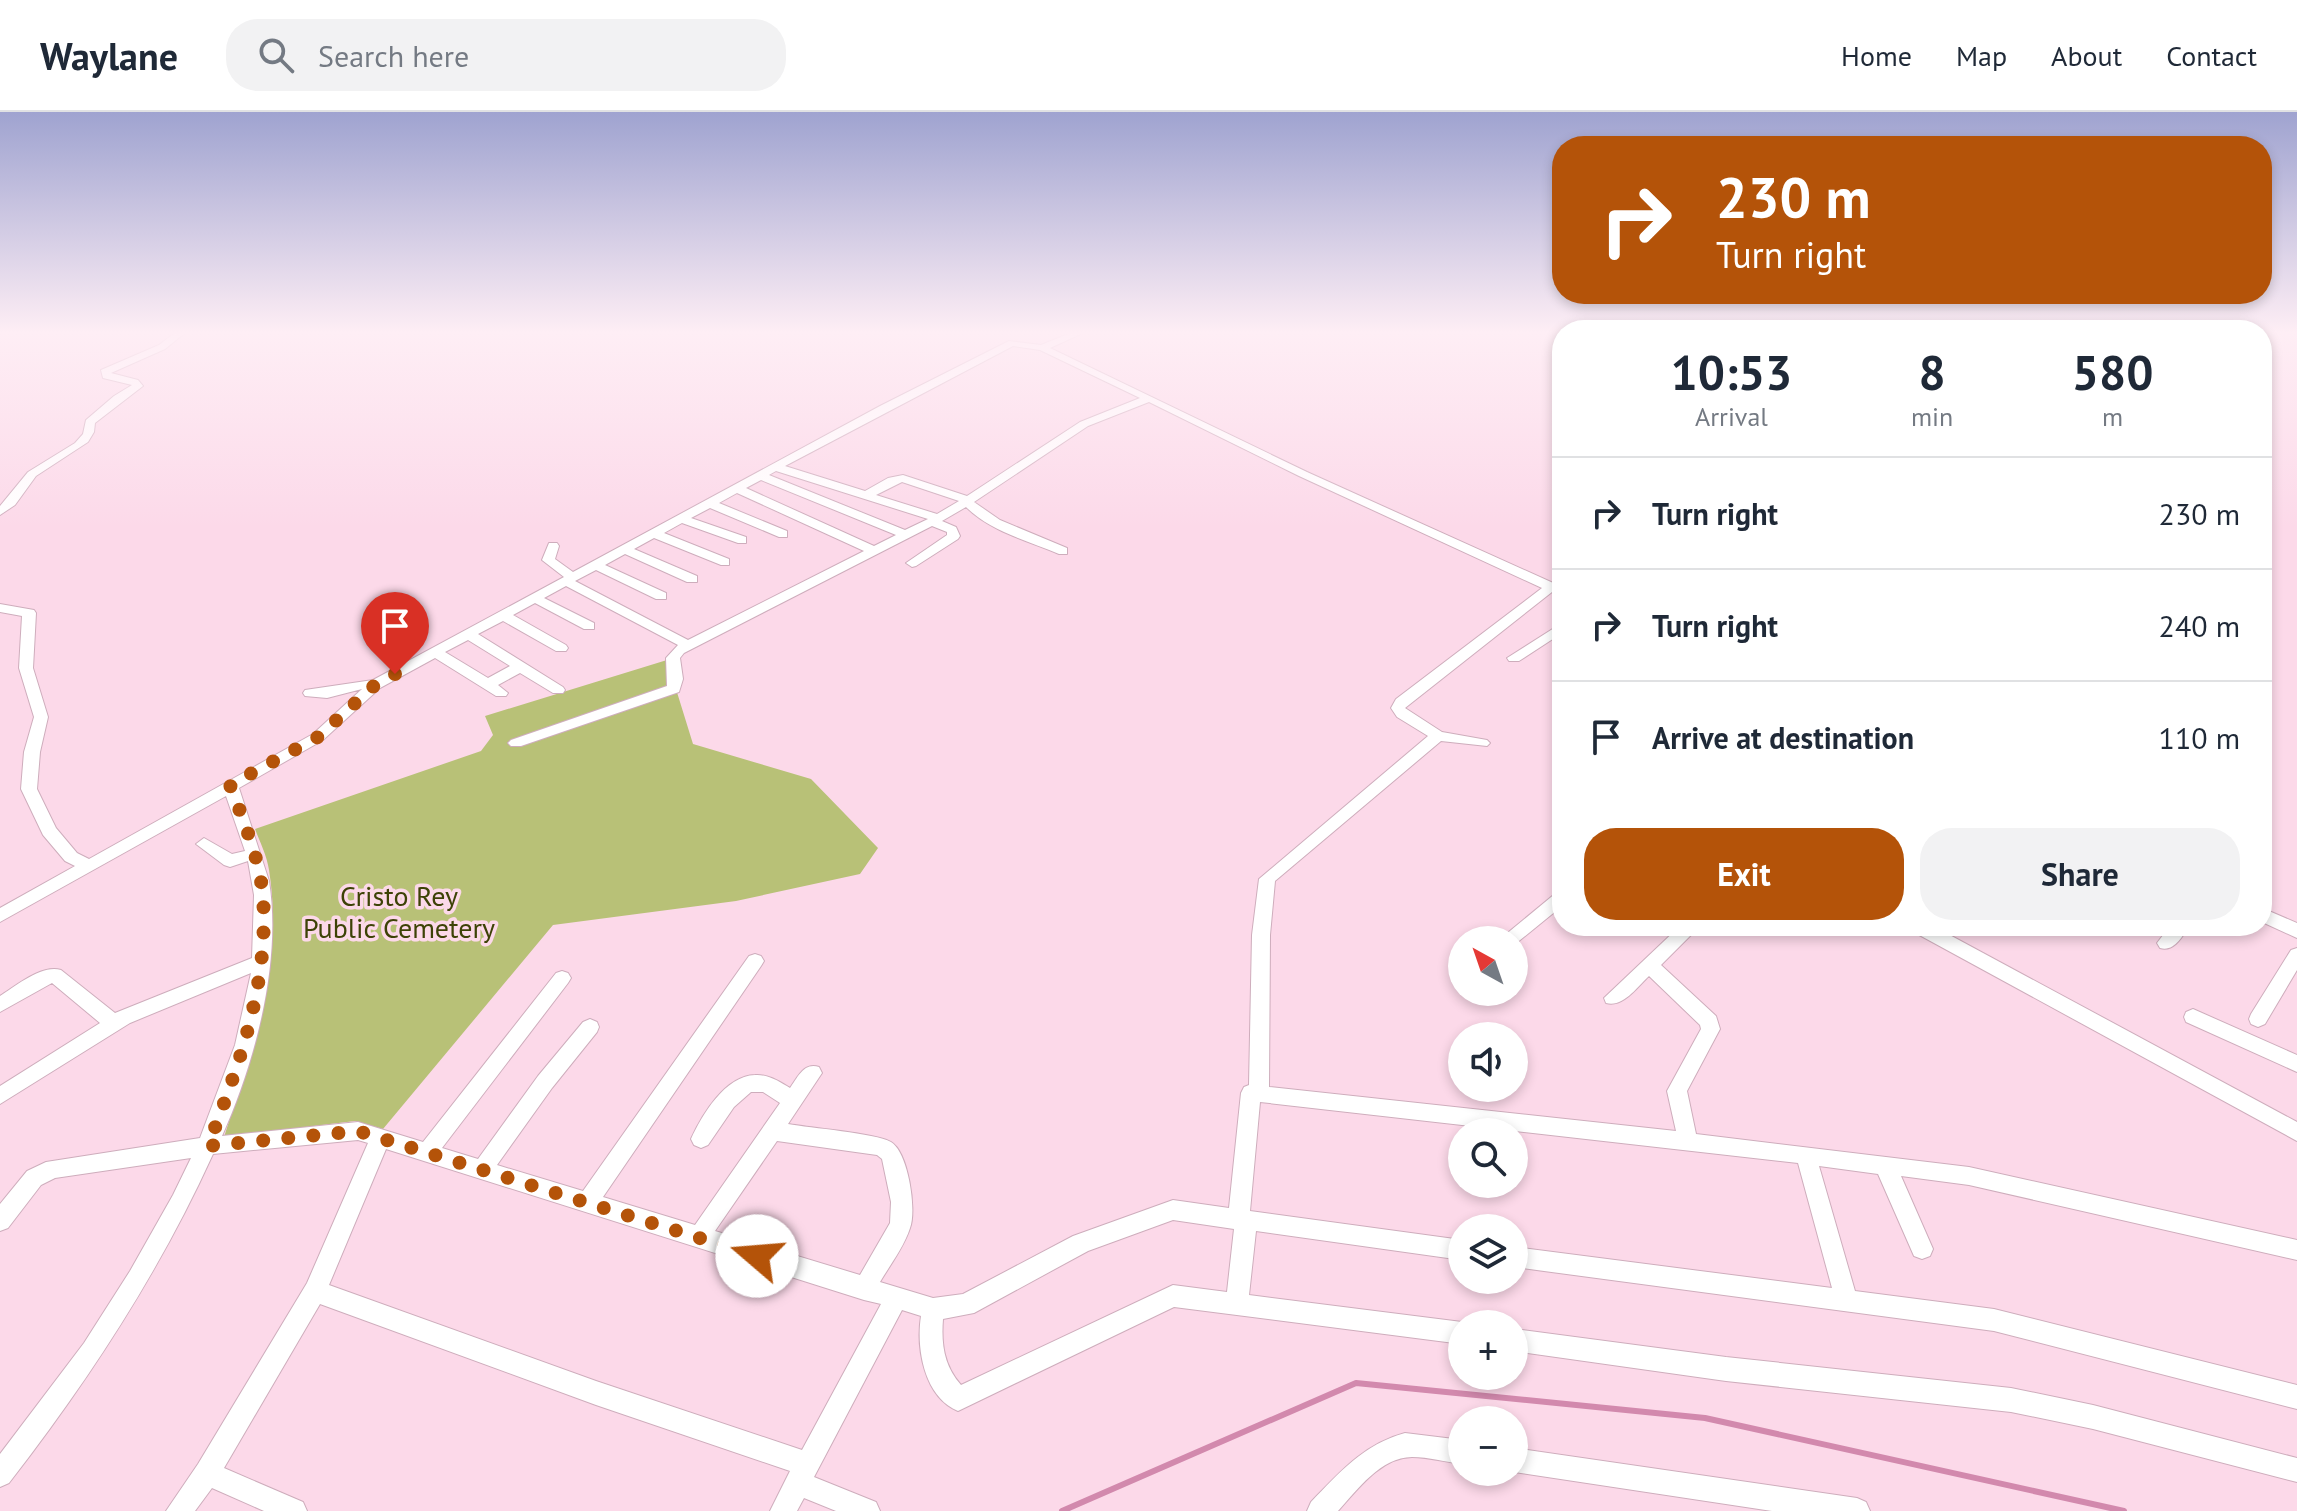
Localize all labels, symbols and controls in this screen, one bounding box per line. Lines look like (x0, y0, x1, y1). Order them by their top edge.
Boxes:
search box (226, 19, 786, 91)
text: Waylane (40, 31, 178, 80)
icon: search (254, 33, 298, 77)
text: Search here (318, 36, 469, 75)
text: Home (1841, 37, 1912, 74)
text: Map (1956, 37, 2007, 74)
text: About (2051, 37, 2122, 74)
text: Contact (2166, 37, 2257, 74)
text: 230 m (1716, 161, 1871, 233)
icon: right (1584, 168, 1688, 272)
text: Turn right (1716, 231, 1866, 278)
text: 10:53 (1671, 341, 1792, 403)
text: 8 (1918, 341, 1946, 403)
text: 580 (2072, 341, 2153, 403)
text: Arrival (1695, 400, 1768, 433)
text: min (1911, 400, 1953, 433)
text: m (2102, 400, 2123, 433)
icon: right (1584, 491, 1628, 535)
text: Turn right (1652, 494, 1778, 533)
text: 230 m (2159, 494, 2240, 533)
pin (361, 592, 429, 674)
icon: right (1584, 603, 1628, 647)
icon: arrive (373, 604, 417, 648)
text: Turn right (1652, 606, 1778, 645)
text: 240 m (2159, 606, 2240, 645)
icon: arrive (1584, 715, 1628, 759)
text: Arrive at destination (1652, 718, 1914, 757)
text: 110 m (2159, 718, 2240, 757)
button: Exit (1584, 828, 1904, 920)
button: Share (1920, 828, 2240, 920)
park label: Cristo Rey Public Cemetery (303, 877, 495, 946)
north arrow (1448, 926, 1528, 1006)
map controls (1448, 926, 1528, 1486)
button: sound (1448, 1022, 1528, 1102)
button: search (1448, 1118, 1528, 1198)
position arrow (715, 1214, 799, 1298)
button: layers (1448, 1214, 1528, 1294)
button: + (1448, 1310, 1528, 1390)
button: − (1448, 1406, 1528, 1486)

